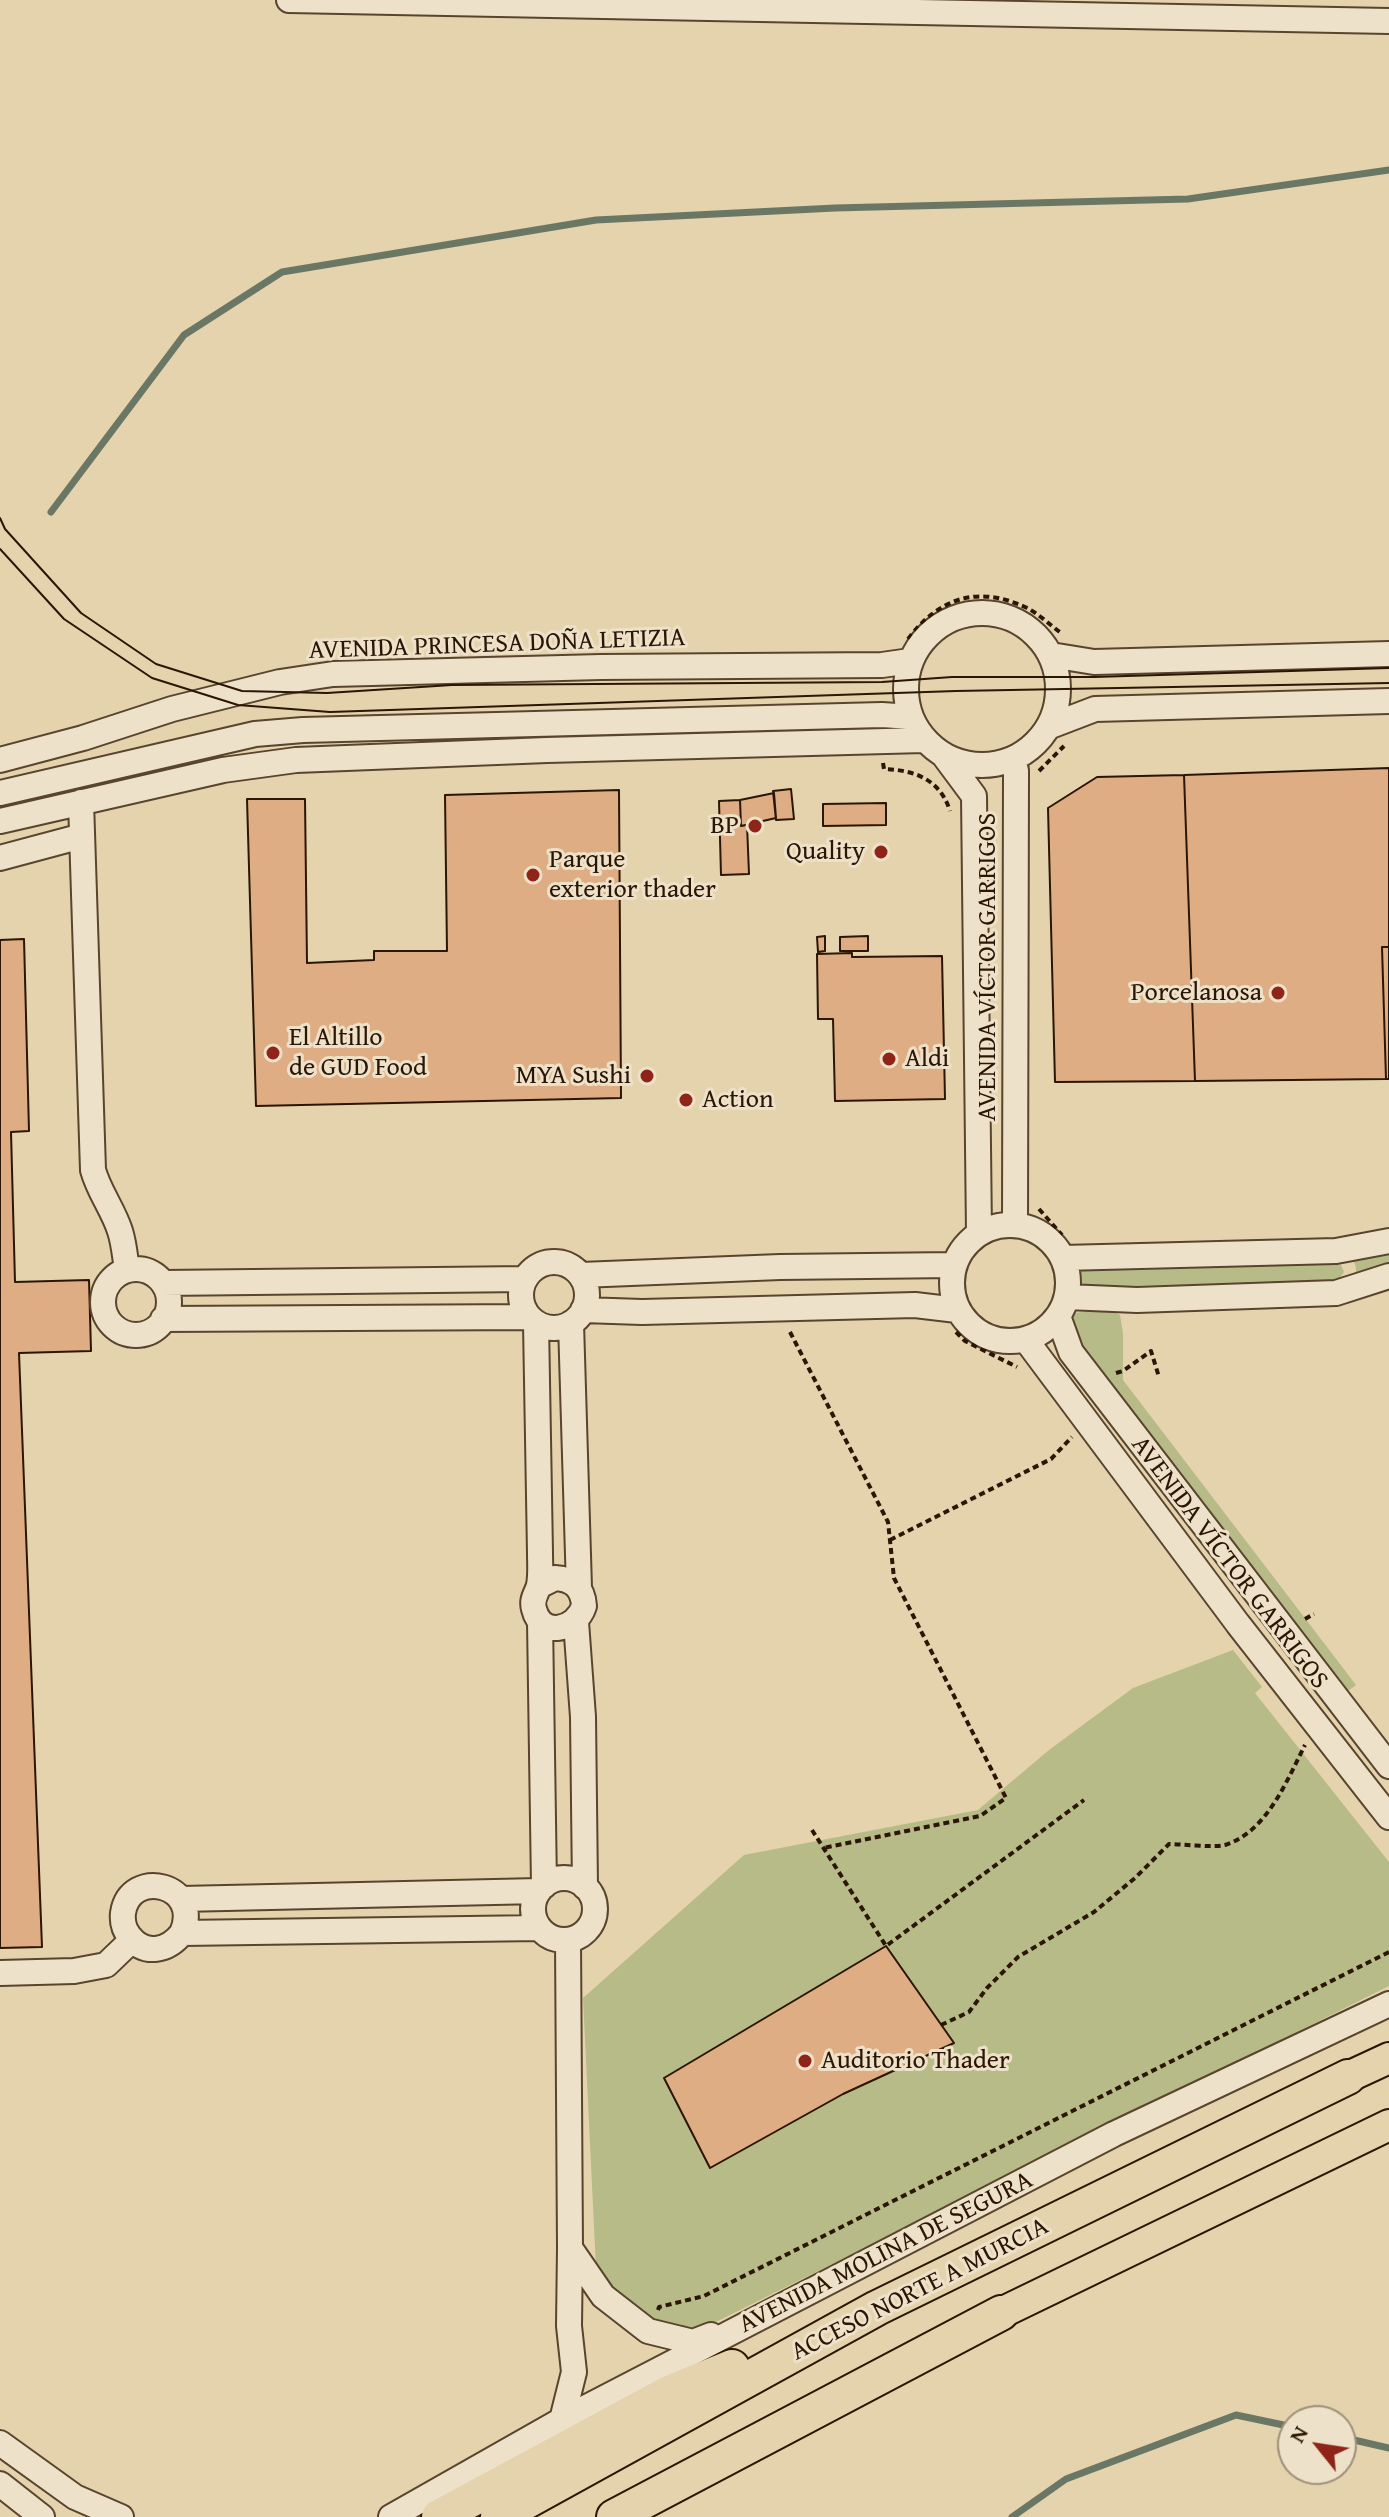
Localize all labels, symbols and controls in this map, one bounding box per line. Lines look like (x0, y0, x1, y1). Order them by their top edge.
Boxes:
street label: AVENIDA PRINCESA DOÑA LETIZIA (308, 623, 686, 667)
place label: BP (710, 810, 739, 842)
street label: AVENIDA VÍCTOR GARRIGOS (972, 813, 1004, 1121)
marker: BP (746, 817, 764, 835)
place label: Quality (786, 836, 865, 868)
marker: Quality (872, 843, 890, 861)
place label: Parque exterior thader (549, 844, 716, 906)
marker: Parque exterior thader (524, 866, 542, 884)
place label: Porcelanosa (1131, 977, 1262, 1009)
marker: Porcelanosa (1269, 984, 1287, 1002)
place label: El Altillo de GUD Food (289, 1022, 427, 1084)
place label: Aldi (905, 1043, 949, 1075)
marker: El Altillo de GUD Food (264, 1044, 282, 1062)
marker: Aldi (880, 1050, 898, 1068)
place label: MYA Sushi (516, 1060, 631, 1092)
marker: MYA Sushi (638, 1067, 656, 1085)
place label: Action (702, 1084, 774, 1116)
marker: Action (677, 1091, 695, 1109)
street label: AVENIDA VÍCTOR GARRIGOS (1124, 1430, 1334, 1696)
place label: Auditorio Thader (821, 2045, 1010, 2077)
marker: Auditorio Thader (796, 2052, 814, 2070)
street label: AVENIDA MOLINA DE SEGURA (734, 2165, 1038, 2341)
street label: ACCESO NORTE A MURCIA (786, 2212, 1054, 2368)
north arrow (1277, 2405, 1357, 2485)
text: N (1280, 2420, 1315, 2448)

